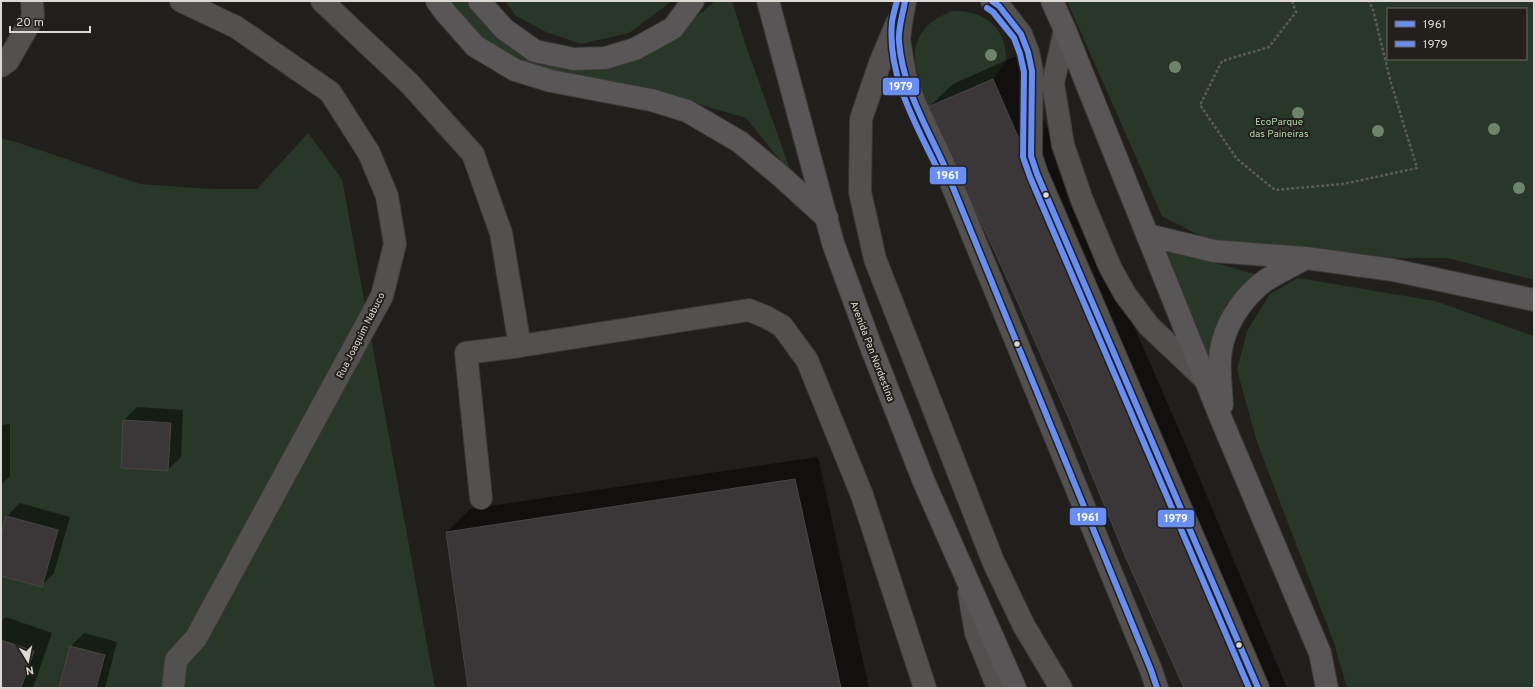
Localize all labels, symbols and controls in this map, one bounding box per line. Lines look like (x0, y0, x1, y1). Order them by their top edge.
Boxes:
scale bar (10, 8, 90, 34)
legend (1387, 8, 1527, 60)
text: 20 m (16, 15, 44, 31)
text: 1961 (1423, 17, 1446, 33)
text: 1979 (1423, 37, 1448, 53)
line badge: 1979 (882, 77, 920, 96)
text: 1979 (889, 80, 913, 94)
park label: EcoParque das Paineiras (1249, 116, 1309, 141)
line badge: 1961 (929, 166, 967, 185)
text: 1961 (937, 169, 959, 183)
unlabelled marker (1041, 190, 1051, 200)
street label: Rua Joaquim Nabuco (334, 290, 389, 381)
street label: Avenida Pan Nordestina (846, 299, 897, 404)
unlabelled marker (1012, 339, 1022, 349)
line badge: 1961 (1069, 507, 1107, 526)
line badge: 1979 (1157, 509, 1195, 528)
text: 1961 (1077, 511, 1099, 525)
text: 1979 (1164, 512, 1188, 526)
unlabelled marker (1234, 640, 1244, 650)
north arrow (8, 641, 48, 681)
text: N (24, 662, 35, 677)

